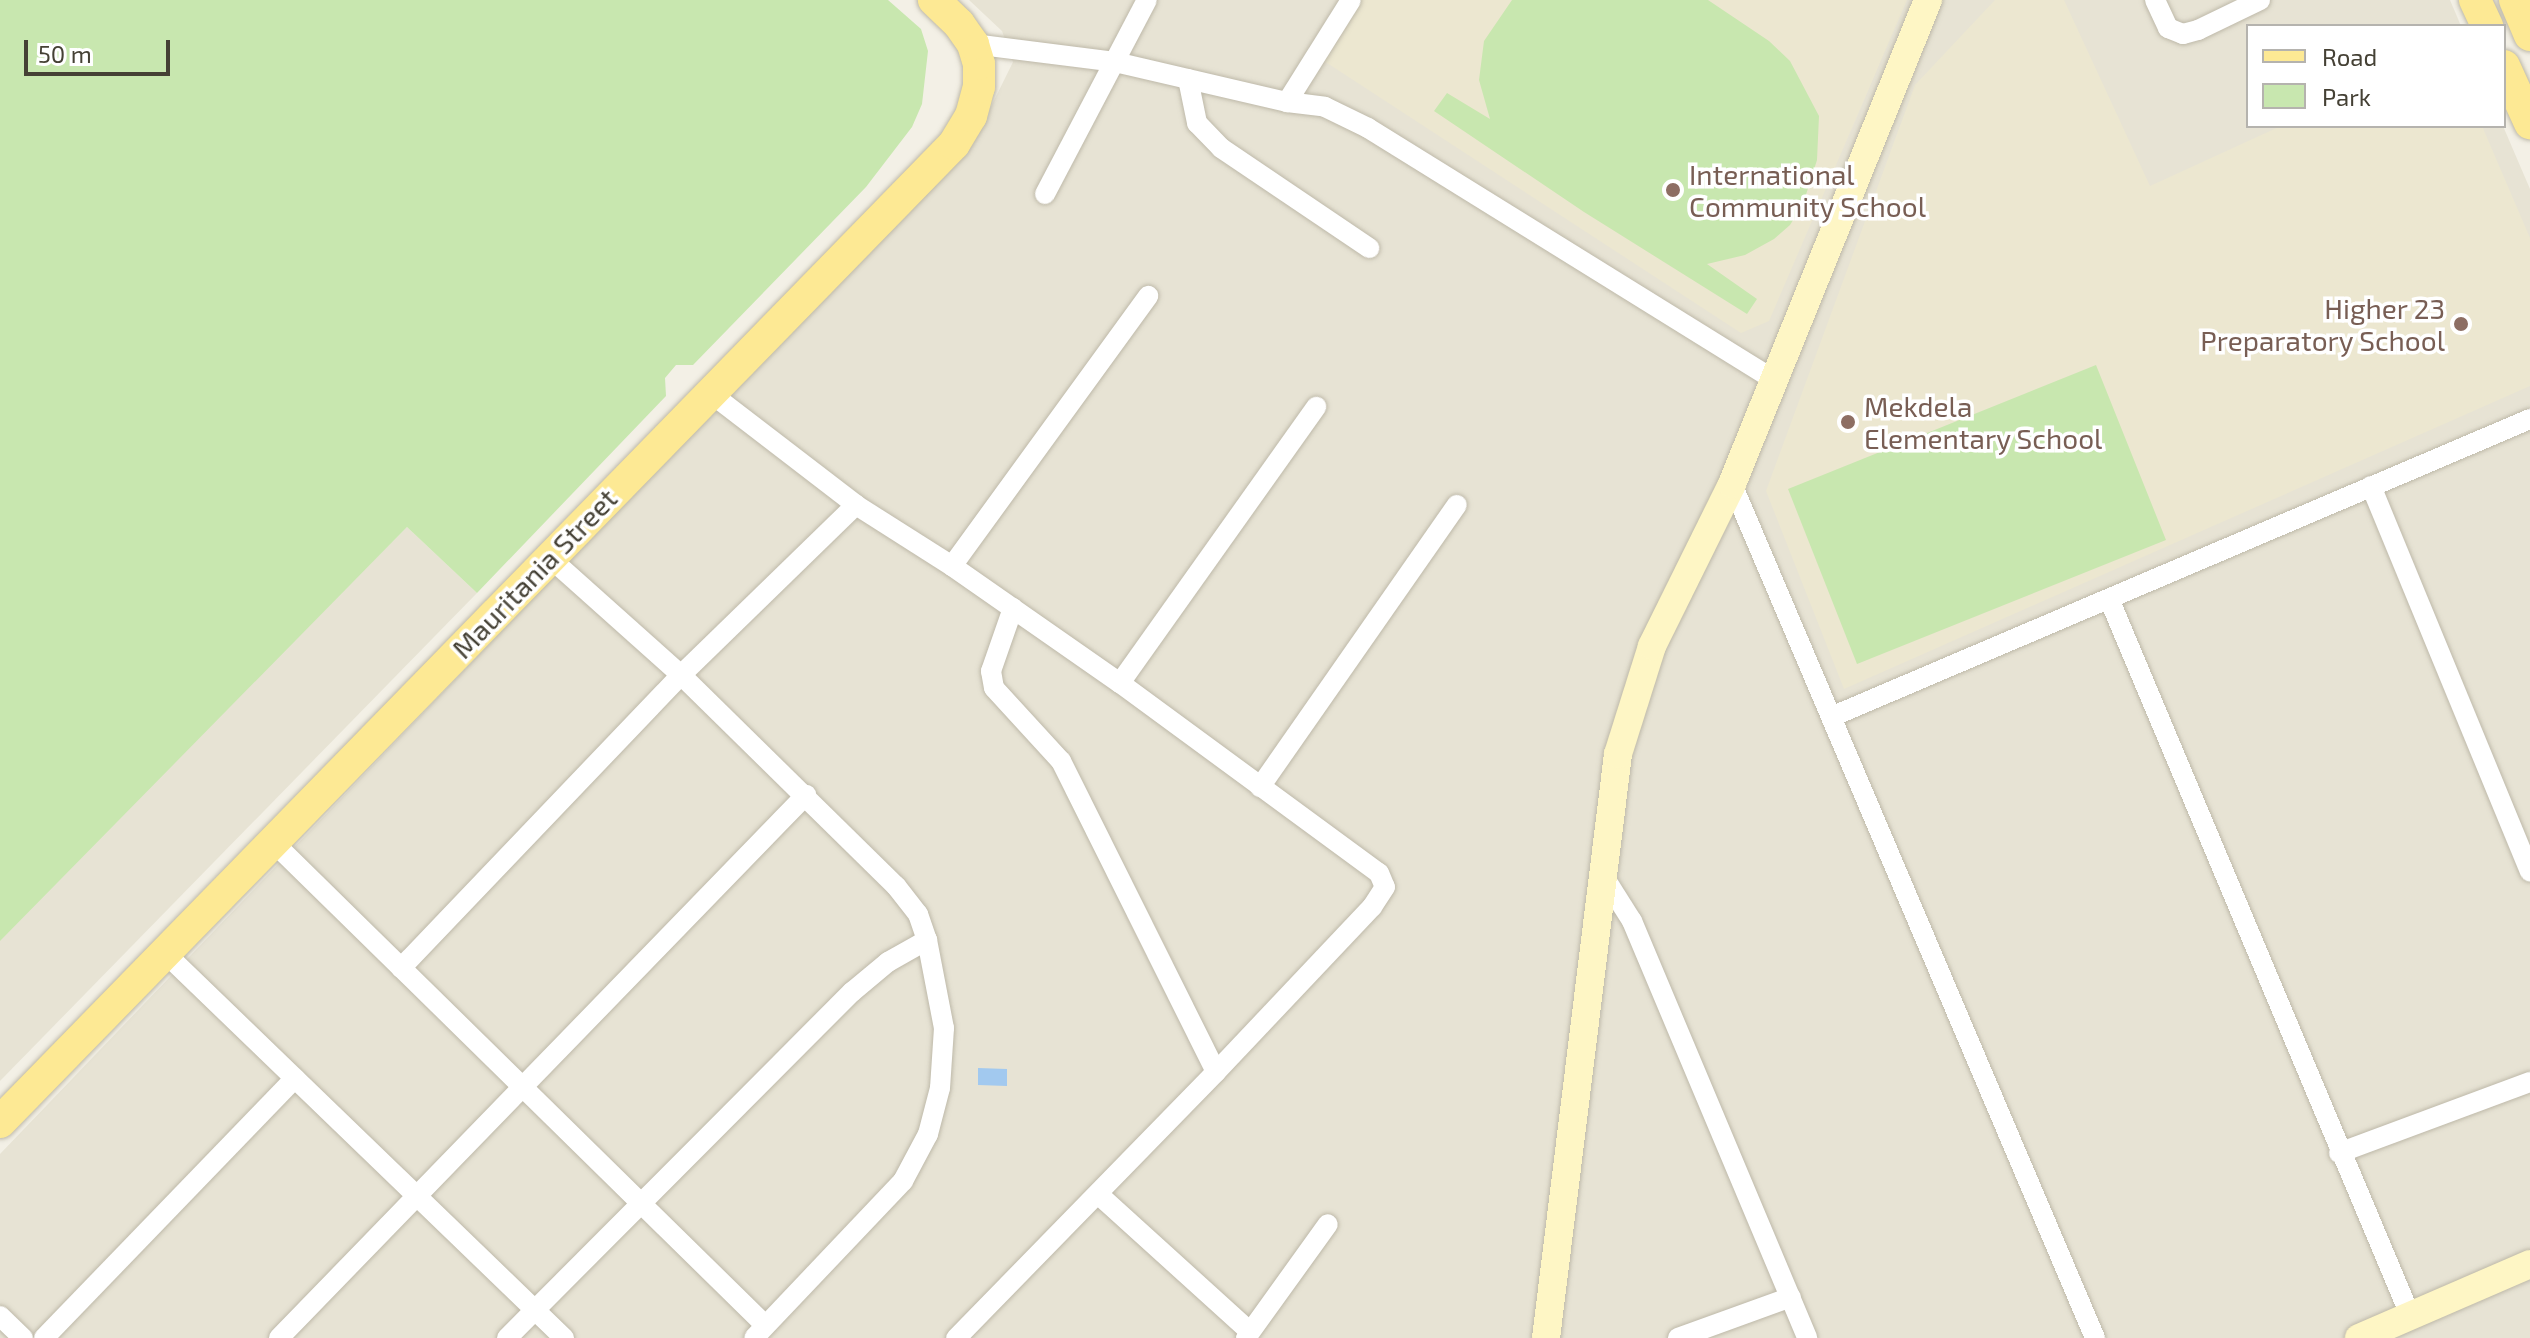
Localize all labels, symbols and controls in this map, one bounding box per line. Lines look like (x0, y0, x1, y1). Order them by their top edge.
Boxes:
scale bar (28, 24, 174, 74)
legend (2246, 24, 2506, 128)
text: 50 m (38, 39, 92, 68)
text: Road (2322, 42, 2377, 71)
text: Park (2322, 82, 2371, 111)
place label: International Community School (1689, 157, 1927, 223)
marker: International Community School (1664, 181, 1682, 199)
place label: Higher 23 Preparatory School (2200, 291, 2445, 357)
marker: Higher 23 Preparatory School (2452, 315, 2470, 333)
place label: Mekdela Elementary School (1864, 389, 2103, 455)
marker: Mekdela Elementary School (1839, 413, 1857, 431)
street label: Mauritania Street (445, 481, 623, 665)

